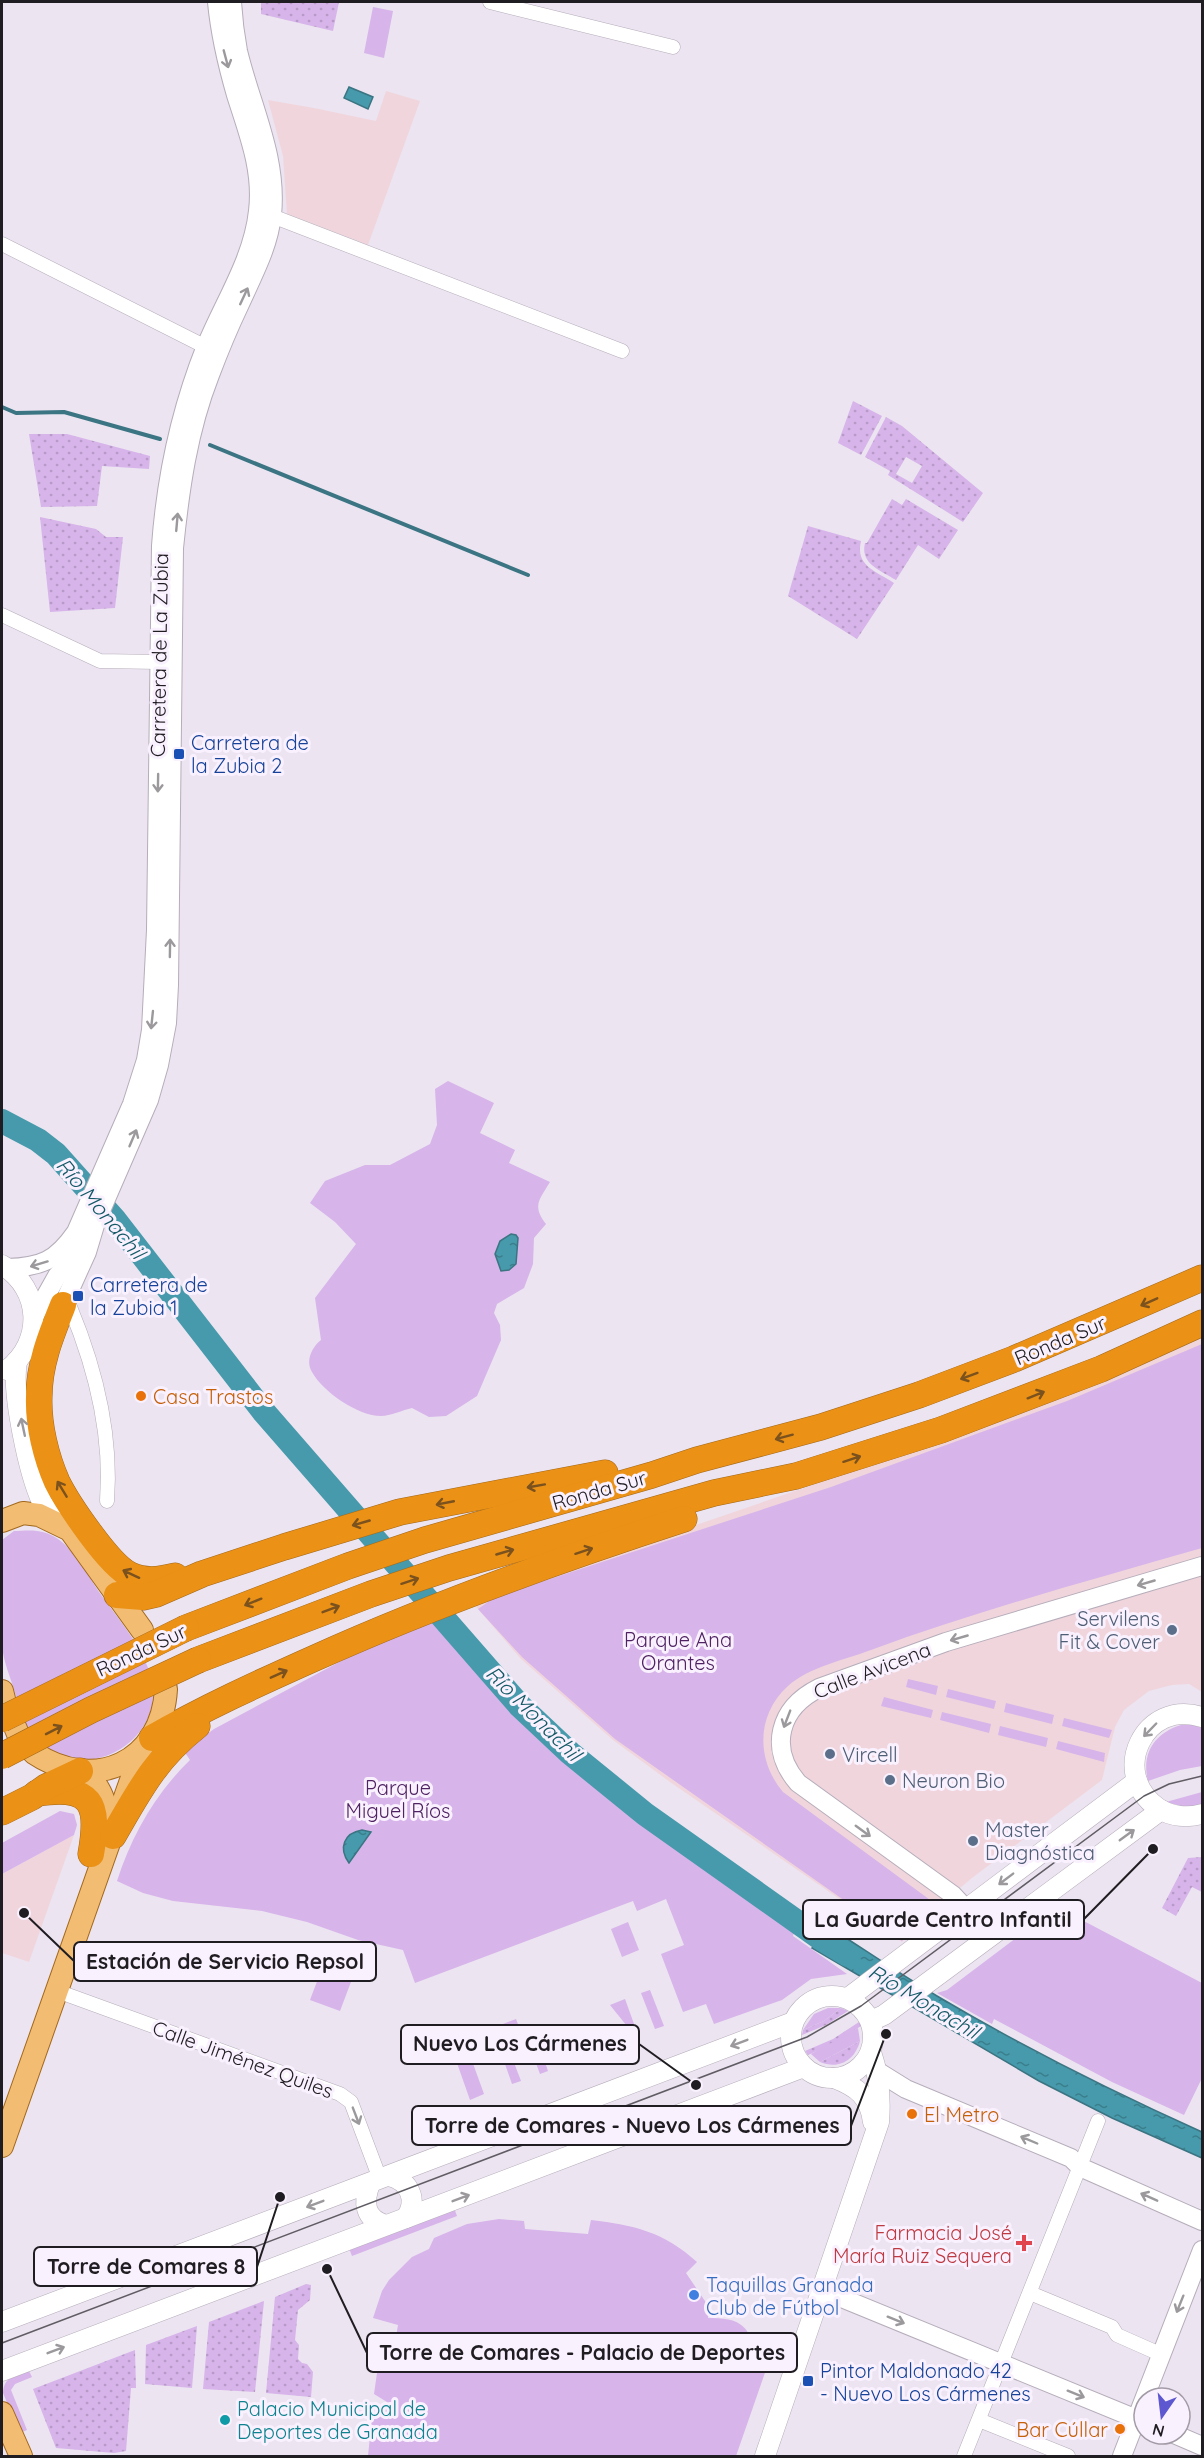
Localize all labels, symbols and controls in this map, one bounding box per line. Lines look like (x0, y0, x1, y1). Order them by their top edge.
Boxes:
one-way arrow (221, 49, 232, 68)
one-way arrow (238, 288, 250, 306)
one-way arrow (172, 513, 183, 533)
street label: Carretera de La Zubia (145, 553, 173, 757)
place label: Carretera de la Zubia 2 (191, 730, 309, 778)
marker: Carretera de la Zubia 2 (172, 747, 186, 761)
one-way arrow (152, 773, 163, 793)
one-way arrow (164, 938, 176, 958)
one-way arrow (146, 1010, 157, 1030)
one-way arrow (128, 1129, 139, 1147)
water label: Río Monachil (51, 1152, 152, 1266)
one-way arrow (30, 1259, 49, 1270)
place label: Carretera de la Zubia 1 (90, 1272, 208, 1320)
marker: Carretera de la Zubia 1 (71, 1289, 85, 1303)
one-way arrow (1141, 1297, 1159, 1308)
street label: Ronda Sur (1010, 1309, 1110, 1370)
one-way arrow (960, 1371, 979, 1382)
place label: Casa Trastos (153, 1384, 273, 1409)
marker: Casa Trastos (134, 1389, 148, 1403)
one-way arrow (1026, 1389, 1045, 1400)
one-way arrow (17, 1418, 28, 1438)
one-way arrow (774, 1431, 793, 1443)
one-way arrow (842, 1453, 861, 1464)
street label: Ronda Sur (549, 1465, 649, 1515)
one-way arrow (526, 1480, 546, 1491)
one-way arrow (56, 1481, 68, 1498)
one-way arrow (435, 1498, 455, 1509)
one-way arrow (352, 1518, 371, 1529)
one-way arrow (574, 1545, 593, 1556)
one-way arrow (495, 1546, 514, 1557)
one-way arrow (122, 1568, 140, 1579)
one-way arrow (400, 1575, 419, 1586)
one-way arrow (1137, 1578, 1156, 1589)
one-way arrow (245, 1597, 263, 1608)
one-way arrow (321, 1602, 340, 1613)
place label: Servilens Fit & Cover (1059, 1606, 1160, 1654)
street label: Ronda Sur (92, 1618, 190, 1682)
marker: Servilens Fit & Cover (1165, 1623, 1179, 1637)
park label: Parque Ana Orantes (624, 1627, 732, 1675)
one-way arrow (950, 1633, 969, 1644)
street label: Calle Avicena (810, 1636, 934, 1704)
water label: Río Monachil (481, 1660, 589, 1768)
one-way arrow (269, 1668, 287, 1679)
one-way arrow (780, 1709, 791, 1728)
one-way arrow (44, 1723, 62, 1735)
one-way arrow (1143, 1723, 1157, 1738)
place label: Vircell (842, 1742, 898, 1767)
marker: Vircell (823, 1747, 837, 1761)
place label: Neuron Bio (902, 1768, 1005, 1793)
marker: Neuron Bio (883, 1773, 897, 1787)
park label: Parque Miguel Ríos (345, 1775, 451, 1823)
place label: Master Diagnóstica (985, 1817, 1095, 1865)
one-way arrow (855, 1824, 871, 1837)
one-way arrow (1118, 1829, 1134, 1841)
marker: Master Diagnóstica (966, 1834, 980, 1848)
one-way arrow (998, 1872, 1014, 1885)
callout: La Guarde Centro Infantil (803, 1900, 1084, 1939)
text: La Guarde Centro Infantil (814, 1906, 1072, 1932)
callout: Estación de Servicio Repsol (74, 1942, 376, 1981)
text: Estación de Servicio Repsol (86, 1948, 364, 1974)
water label: Río Monachil (864, 1958, 986, 2045)
street label: Calle Jiménez Quiles (149, 2015, 337, 2103)
callout: Nuevo Los Cármenes (401, 2025, 639, 2064)
text: Nuevo Los Cármenes (413, 2030, 627, 2056)
one-way arrow (730, 2038, 749, 2049)
place label: El Metro (924, 2102, 999, 2127)
one-way arrow (351, 2106, 362, 2125)
callout: Torre de Comares - Nuevo Los Cármenes (412, 2106, 851, 2145)
marker: El Metro (905, 2107, 919, 2121)
text: Torre de Comares - Nuevo Los Cármenes (424, 2112, 840, 2138)
one-way arrow (1020, 2134, 1038, 2146)
one-way arrow (451, 2191, 469, 2202)
one-way arrow (1141, 2191, 1159, 2203)
one-way arrow (306, 2200, 325, 2211)
place label: Farmacia José María Ruiz Sequera (833, 2220, 1012, 2268)
marker: Farmacia José María Ruiz Sequera (1017, 2236, 1031, 2250)
callout: Torre de Comares 8 (34, 2247, 257, 2286)
text: Torre de Comares 8 (47, 2253, 245, 2279)
place label: Taquillas Granada Club de Fútbol (706, 2272, 874, 2320)
marker: Taquillas Granada Club de Fútbol (687, 2288, 701, 2302)
one-way arrow (1174, 2294, 1185, 2313)
one-way arrow (886, 2315, 904, 2326)
callout: Torre de Comares - Palacio de Deportes (367, 2333, 797, 2372)
text: Torre de Comares - Palacio de Deportes (379, 2339, 785, 2365)
one-way arrow (46, 2344, 65, 2355)
place label: Pintor Maldonado 42 - Nuevo Los Cármenes (820, 2358, 1031, 2406)
marker: Pintor Maldonado 42 - Nuevo Los Cármenes (801, 2374, 815, 2388)
north arrow (1132, 2386, 1192, 2446)
one-way arrow (1066, 2389, 1085, 2400)
place label: Palacio Municipal de Deportes de Granada (237, 2396, 438, 2444)
marker: Palacio Municipal de Deportes de Granada (218, 2413, 232, 2427)
place label: Bar Cúllar (1016, 2417, 1108, 2442)
text: N (1150, 2419, 1166, 2442)
marker: Bar Cúllar (1113, 2422, 1127, 2436)

